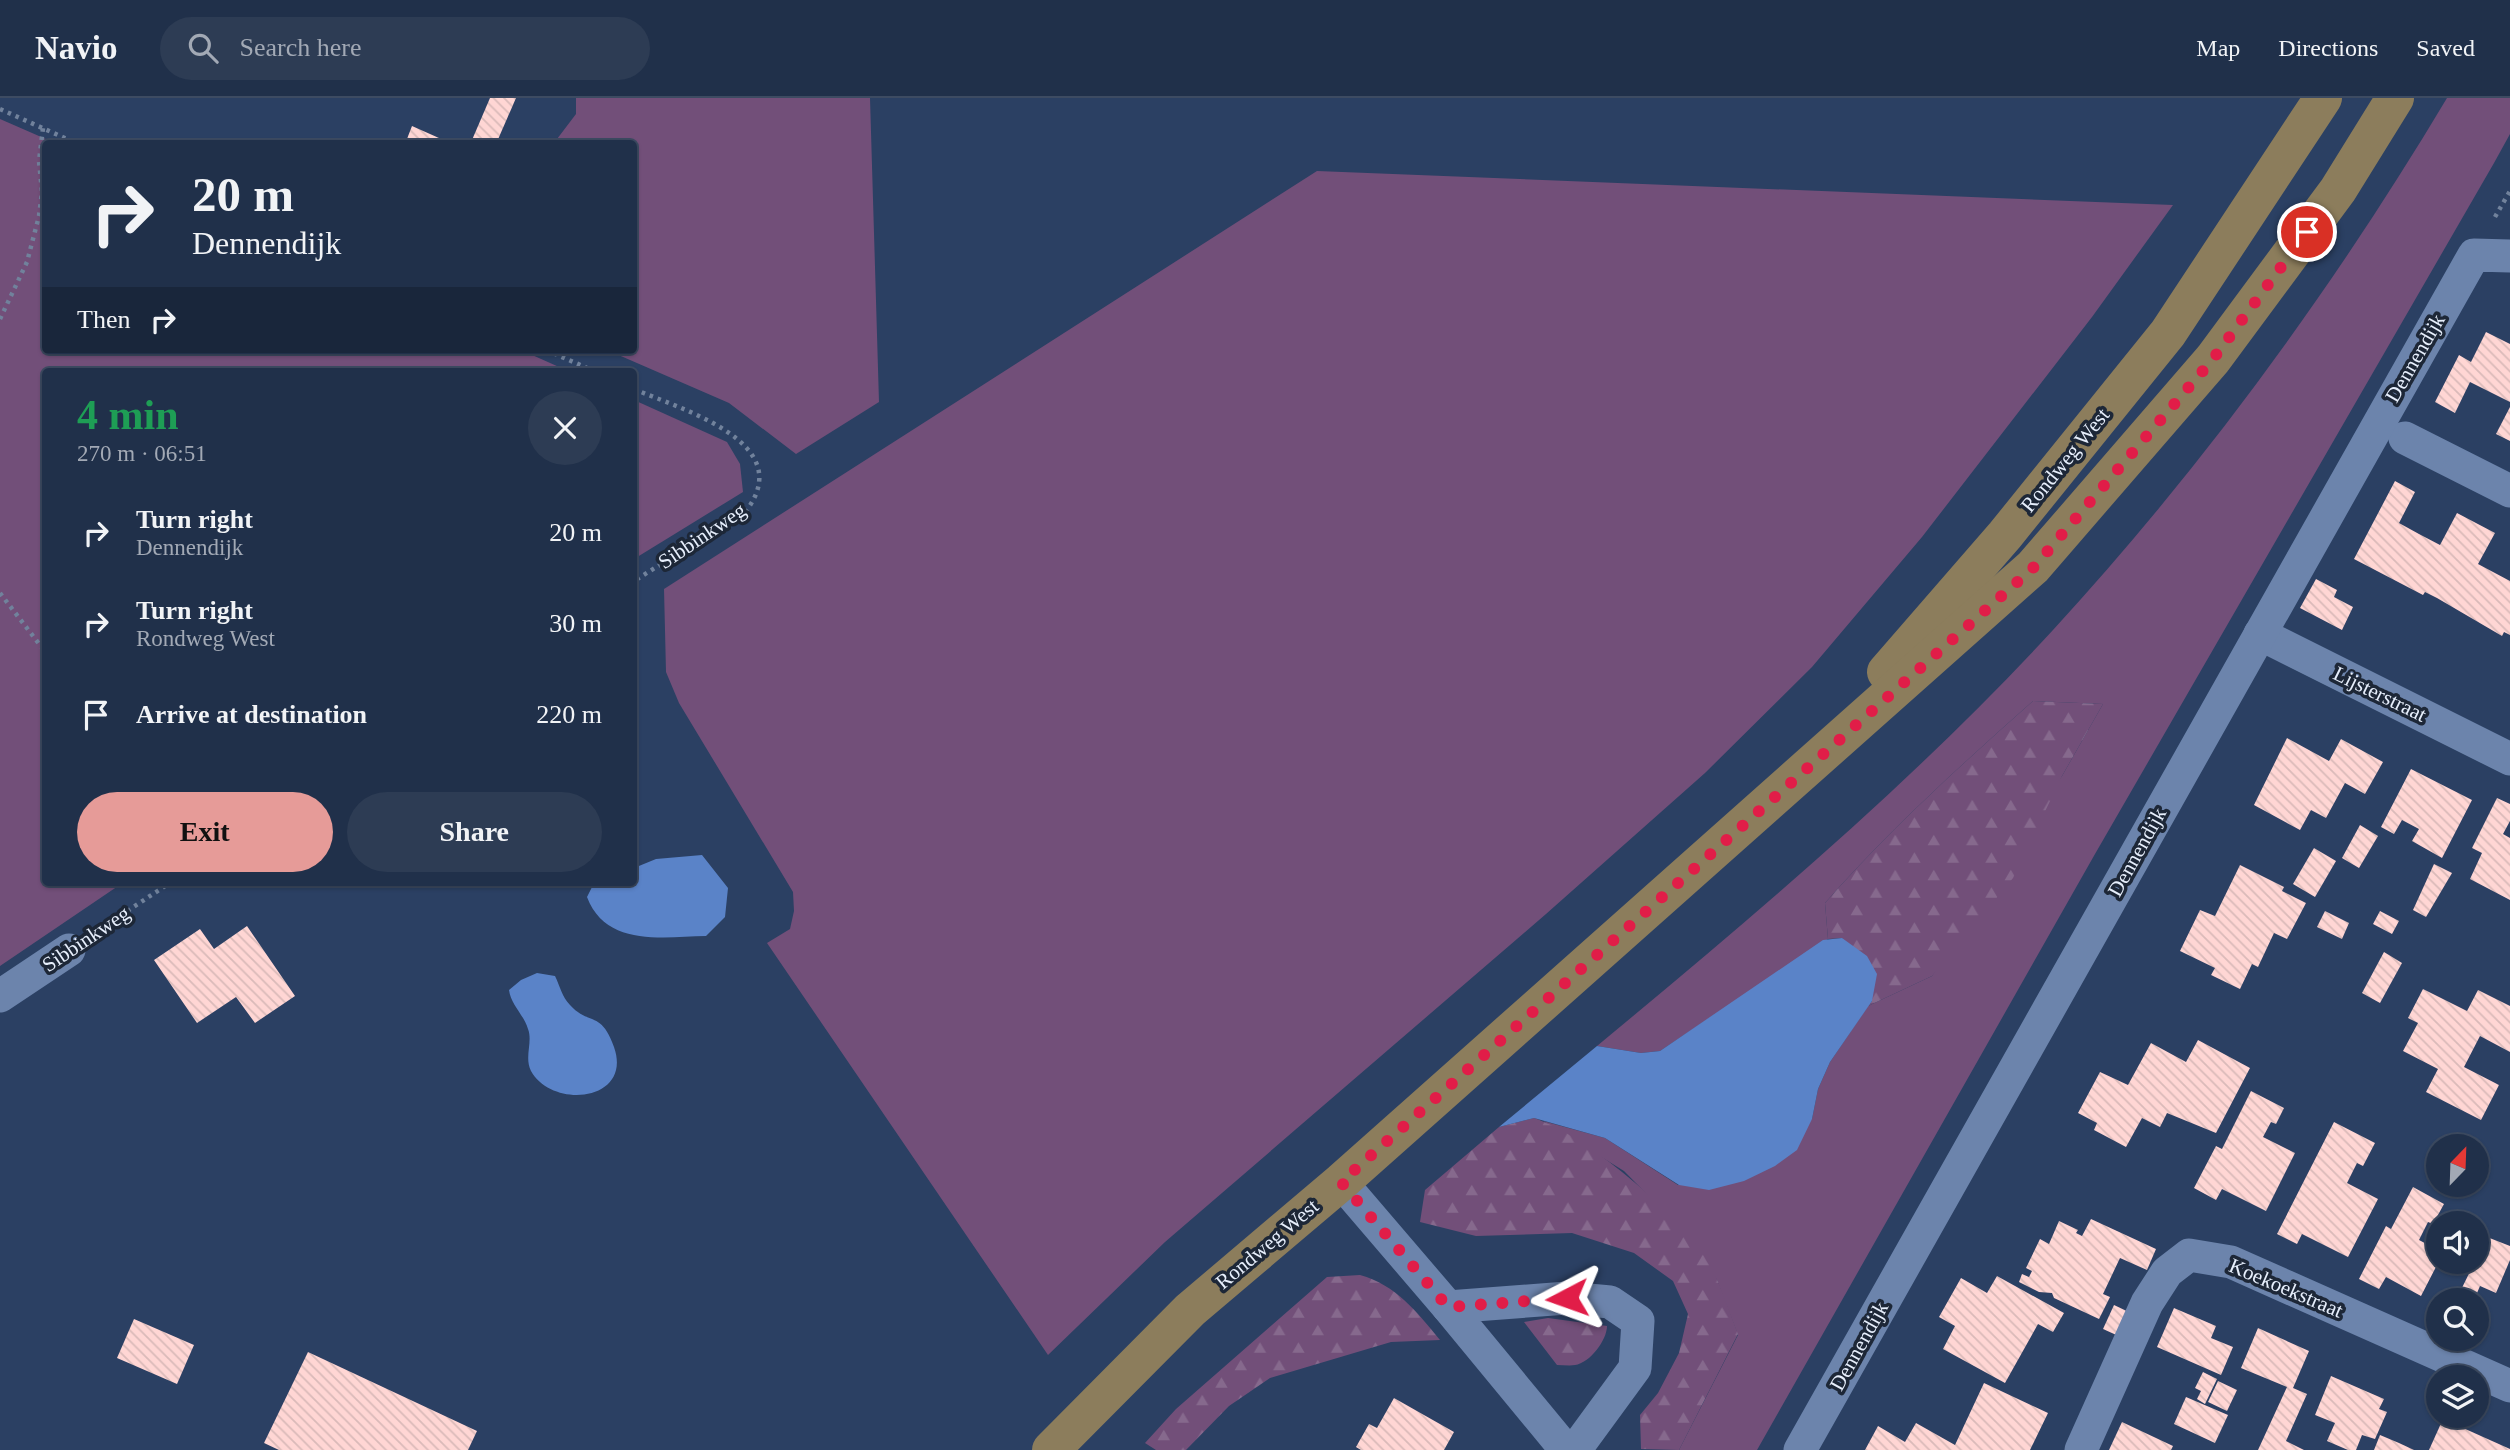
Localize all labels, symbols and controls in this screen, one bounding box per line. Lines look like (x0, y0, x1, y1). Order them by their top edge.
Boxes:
search box (160, 17, 650, 80)
icon: search (184, 29, 222, 67)
text: Navio (35, 30, 118, 66)
text: Search here (240, 33, 361, 62)
text: Map (2196, 35, 2240, 61)
text: Directions (2278, 35, 2378, 61)
text: Saved (2416, 35, 2475, 61)
text: 20 m (192, 167, 294, 222)
icon: right (77, 168, 168, 259)
pin (2277, 202, 2337, 262)
icon: arrive (2288, 213, 2326, 251)
text: Dennendijk (192, 225, 341, 261)
icon: right (144, 301, 182, 339)
text: Then (77, 305, 130, 334)
street label: Dennendijk (2380, 309, 2450, 406)
button: close (528, 391, 602, 465)
text: 4 min (77, 392, 179, 438)
street label: Rondweg West (2016, 403, 2114, 517)
text: 270 m · 06:51 (77, 441, 207, 466)
street label: Sibbinkweg (654, 498, 751, 574)
text: Turn right (136, 505, 253, 534)
icon: right (77, 514, 115, 552)
text: 20 m (549, 518, 602, 547)
text: Dennendijk (136, 535, 243, 560)
text: Turn right (136, 596, 253, 625)
icon: right (77, 605, 115, 643)
text: 30 m (549, 609, 602, 638)
text: Rondweg West (136, 626, 275, 651)
street label: Lijsterstraat (2330, 661, 2430, 727)
icon: arrive (77, 696, 115, 734)
text: Arrive at destination (136, 700, 367, 729)
text: 220 m (536, 700, 602, 729)
button: Exit (77, 792, 333, 872)
button: Share (347, 792, 602, 872)
street label: Dennendijk (2103, 803, 2171, 901)
street label: Sibbinkweg (38, 901, 135, 977)
north arrow (2426, 1134, 2488, 1197)
map controls (2426, 1134, 2489, 1428)
street label: Rondweg West (1211, 1194, 1323, 1294)
button: sound (2426, 1211, 2489, 1274)
street label: Koekoekstraat (2225, 1253, 2347, 1323)
position arrow (1530, 1261, 1604, 1335)
button: search (2426, 1288, 2489, 1351)
street label: Dennendijk (1825, 1297, 1893, 1395)
button: layers (2426, 1365, 2489, 1428)

